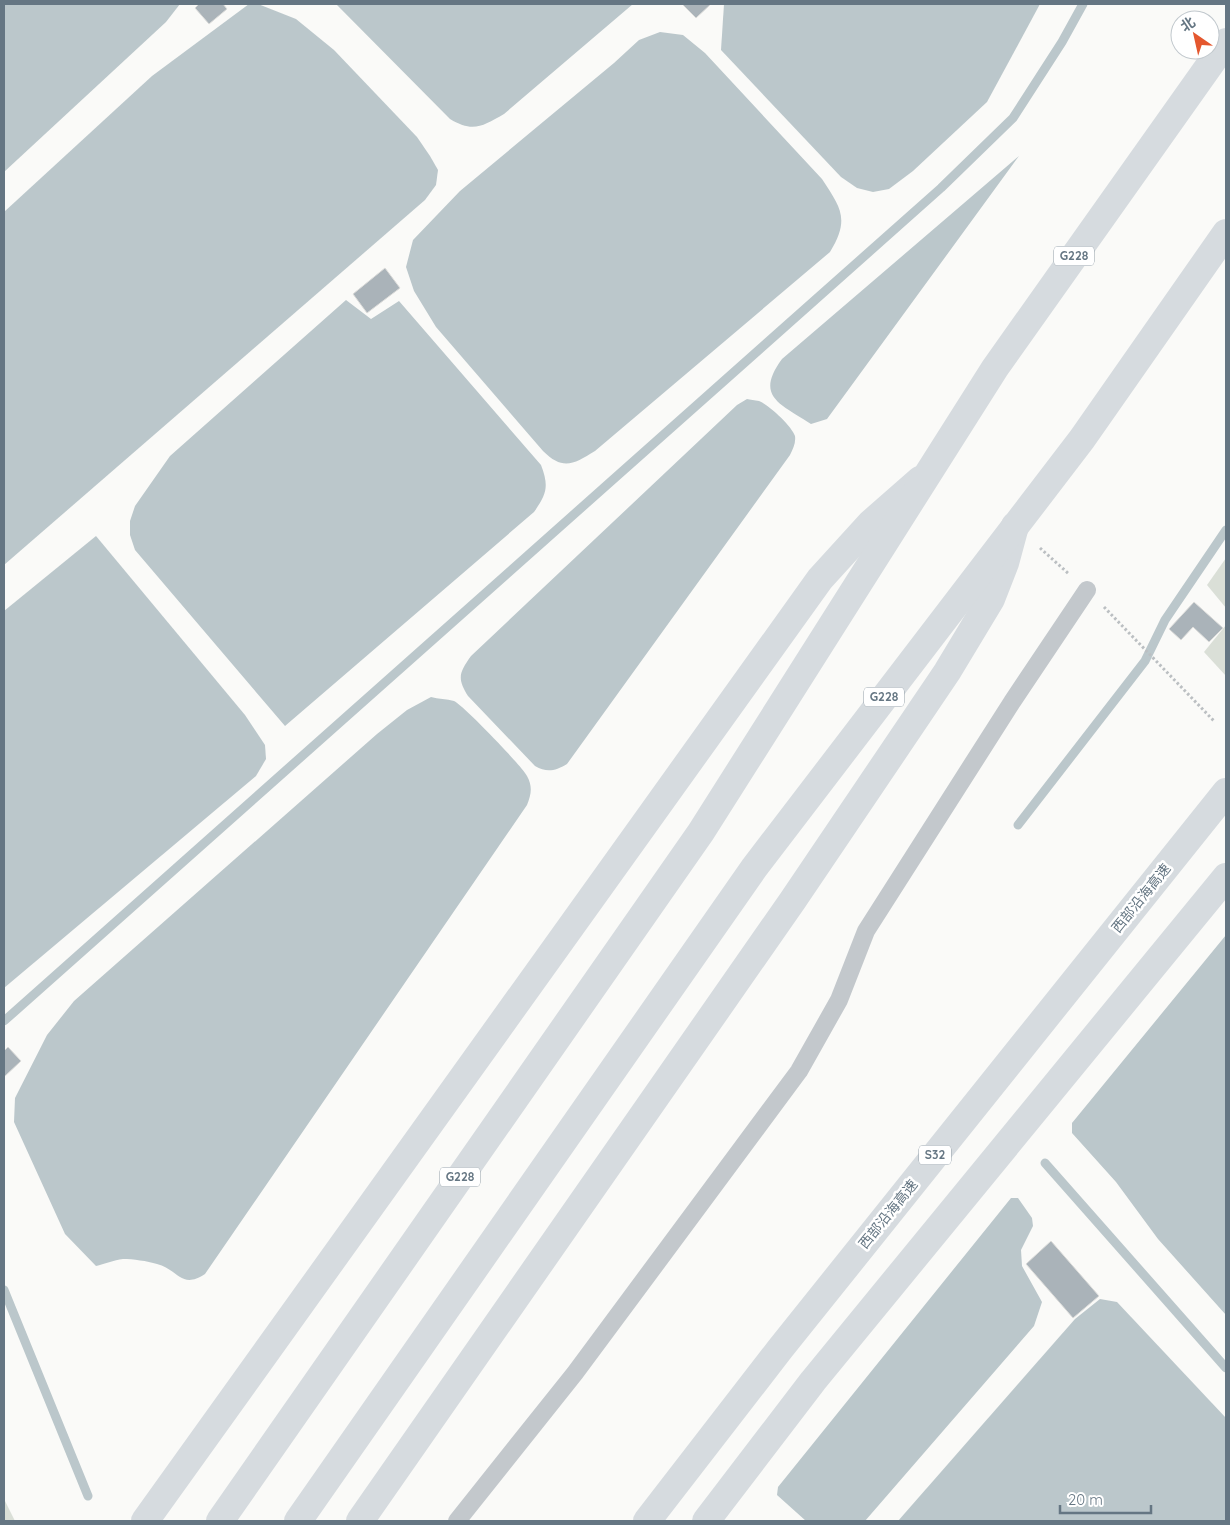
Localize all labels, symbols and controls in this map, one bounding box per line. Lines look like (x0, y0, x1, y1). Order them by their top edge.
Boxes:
north arrow (1170, 10, 1220, 60)
text: 北 (1177, 13, 1199, 36)
road number: G228 (1054, 247, 1094, 266)
road number: G228 (864, 688, 904, 706)
street label: 西部沿海高速 (1108, 860, 1174, 936)
road number: S32 (919, 1146, 951, 1164)
road number: G228 (440, 1168, 480, 1186)
street label: 西部沿海高速 (855, 1176, 921, 1252)
scale bar (1060, 1482, 1151, 1514)
text: 20 m (1068, 1490, 1103, 1509)

